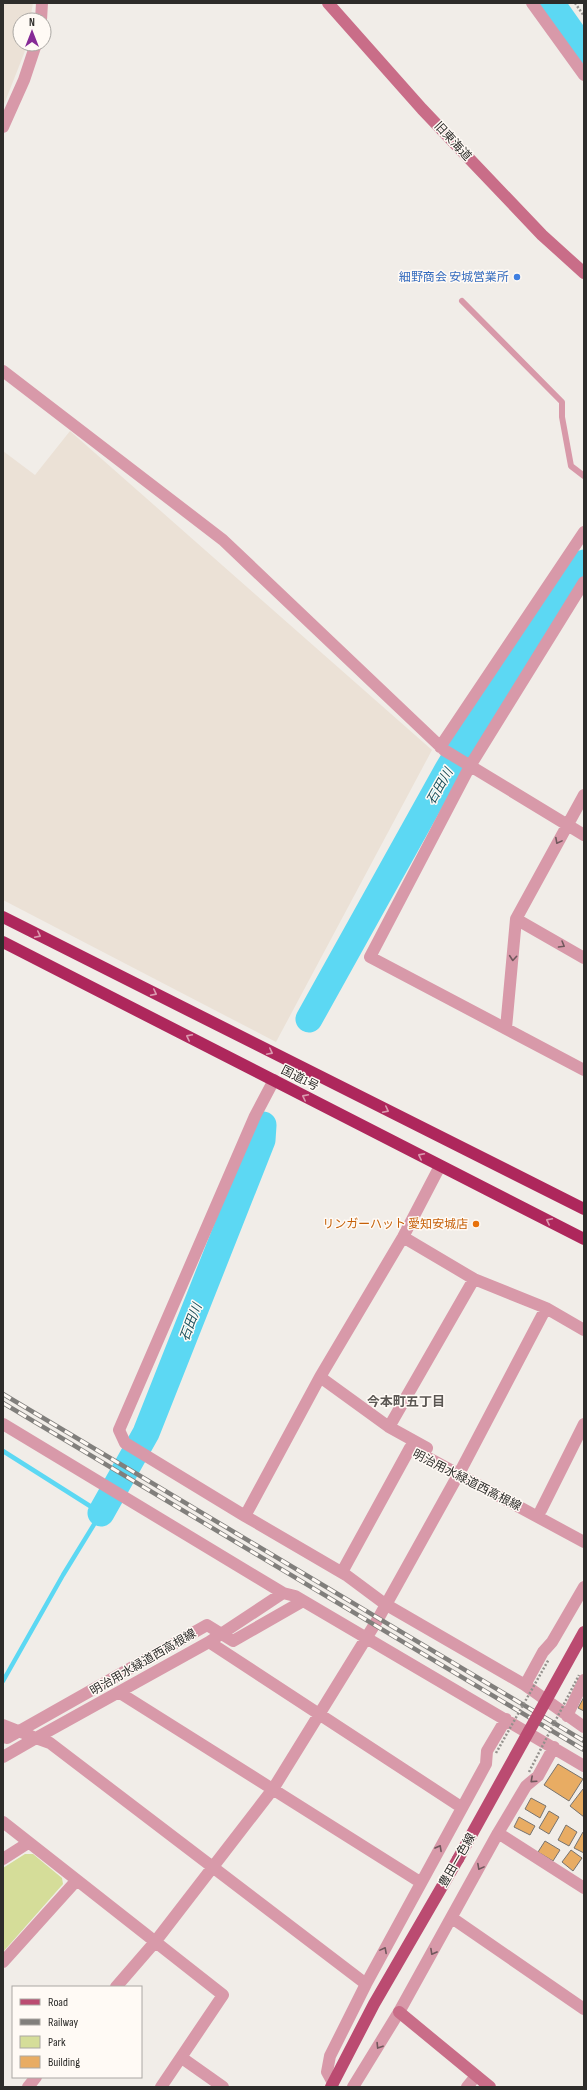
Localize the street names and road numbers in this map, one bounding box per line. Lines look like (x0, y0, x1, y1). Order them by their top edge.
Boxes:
street label: 旧東海道 (431, 119, 474, 164)
street label: 国道1号 (278, 1063, 321, 1094)
street label: 明治用水緑道西高根線 (410, 1447, 524, 1514)
street label: 明治用水緑道西高根線 (88, 1626, 199, 1699)
street label: 豊田一色線 (436, 1831, 479, 1890)

